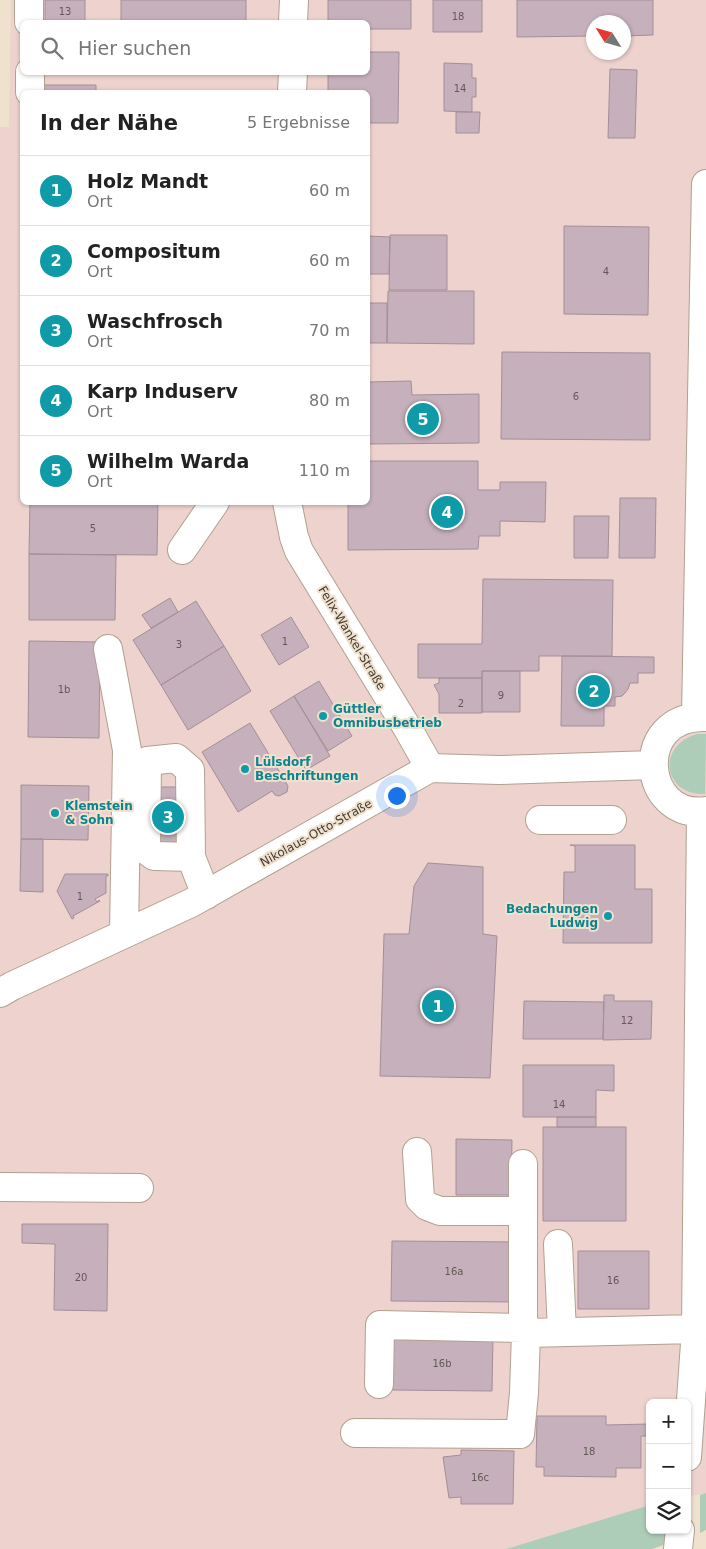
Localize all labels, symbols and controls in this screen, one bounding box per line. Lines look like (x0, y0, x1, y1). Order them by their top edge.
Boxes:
house number: 13 (59, 6, 71, 17)
house number: 18 (452, 11, 464, 22)
north arrow (586, 15, 631, 60)
search box (20, 20, 370, 75)
icon: search (38, 34, 66, 62)
text: Hier suchen (78, 37, 191, 59)
house number: 14 (454, 83, 466, 94)
text: In der Nähe (40, 111, 178, 135)
text: 5 Ergebnisse (247, 113, 350, 132)
text: Holz Mandt (87, 170, 208, 192)
text: 1 (50, 181, 62, 200)
text: 60 m (309, 181, 350, 200)
text: Ort (87, 192, 112, 211)
text: Compositum (87, 240, 221, 262)
text: 2 (50, 251, 62, 270)
text: 60 m (309, 251, 350, 270)
text: Ort (87, 262, 112, 281)
house number: 4 (603, 266, 609, 277)
text: Waschfrosch (87, 310, 223, 332)
text: 3 (50, 321, 62, 340)
text: 70 m (309, 321, 350, 340)
text: Ort (87, 332, 112, 351)
text: Karp Induserv (87, 380, 238, 402)
text: 4 (50, 391, 62, 410)
text: 80 m (309, 391, 350, 410)
house number: 6 (573, 391, 579, 402)
pin: 5 (407, 400, 439, 438)
text: Ort (87, 402, 112, 421)
text: Wilhelm Warda (87, 450, 249, 472)
text: 5 (50, 461, 62, 480)
text: 110 m (299, 461, 350, 480)
text: Ort (87, 472, 112, 491)
pin: 4 (431, 493, 463, 531)
house number: 5 (90, 523, 96, 534)
street label: Felix-Wankel-Straße (316, 584, 388, 692)
house number: 1 (282, 636, 288, 647)
house number: 3 (176, 639, 182, 650)
pin: 2 (578, 672, 610, 710)
house number: 1b (58, 684, 70, 695)
house number: 9 (498, 690, 504, 701)
house number: 2 (458, 698, 464, 709)
place label: Güttler Omnibusbetrieb (333, 702, 442, 730)
marker: Güttler Omnibusbetrieb (317, 710, 329, 722)
place label: Lülsdorf Beschriftungen (255, 755, 358, 783)
marker: Lülsdorf Beschriftungen (239, 763, 251, 775)
your location (384, 783, 410, 809)
street label: Nikolaus-Otto-Straße (258, 796, 374, 870)
pin: 3 (152, 798, 184, 836)
place label: Klemstein & Sohn (65, 799, 133, 827)
marker: Klemstein & Sohn (49, 807, 61, 819)
house number: 1 (77, 891, 83, 902)
place label: Bedachungen Ludwig (506, 902, 598, 930)
marker: Bedachungen Ludwig (602, 910, 614, 922)
pin: 1 (422, 987, 454, 1025)
house number: 12 (621, 1015, 633, 1026)
house number: 14 (553, 1099, 565, 1110)
house number: 16a (445, 1266, 463, 1277)
house number: 20 (75, 1272, 87, 1283)
house number: 16 (607, 1275, 619, 1286)
house number: 16b (432, 1358, 452, 1369)
map controls (646, 1399, 691, 1534)
button: + (646, 1399, 691, 1444)
button: − (646, 1444, 691, 1489)
house number: 18 (583, 1446, 595, 1457)
house number: 16c (471, 1472, 489, 1483)
button: layers (646, 1489, 691, 1534)

